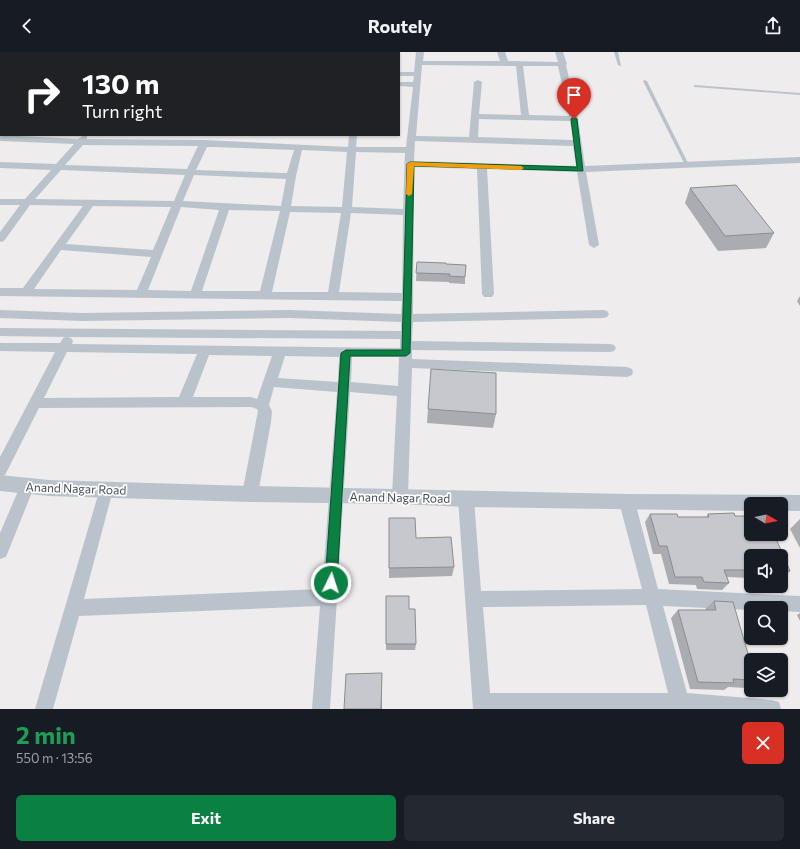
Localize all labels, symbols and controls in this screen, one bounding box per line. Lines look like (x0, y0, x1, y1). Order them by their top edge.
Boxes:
icon: back (16, 15, 38, 37)
text: Routely (368, 15, 432, 37)
icon: share (762, 15, 784, 37)
text: 130 m (82, 66, 159, 100)
icon: right (16, 68, 68, 120)
pin (557, 78, 591, 119)
icon: arrive (563, 84, 585, 106)
text: Turn right (82, 100, 162, 122)
street label: Anand Nagar Road (25, 479, 127, 497)
street label: Anand Nagar Road (350, 489, 451, 505)
north arrow (744, 497, 788, 541)
map controls (744, 497, 788, 697)
button: sound (744, 549, 788, 593)
position arrow (310, 562, 352, 604)
button: search (744, 601, 788, 645)
button: layers (744, 653, 788, 697)
text: 2 min (16, 720, 76, 749)
button: close (742, 722, 784, 764)
text: 550 m · 13:56 (16, 750, 93, 766)
button: Exit (16, 795, 396, 841)
button: Share (404, 795, 784, 841)

